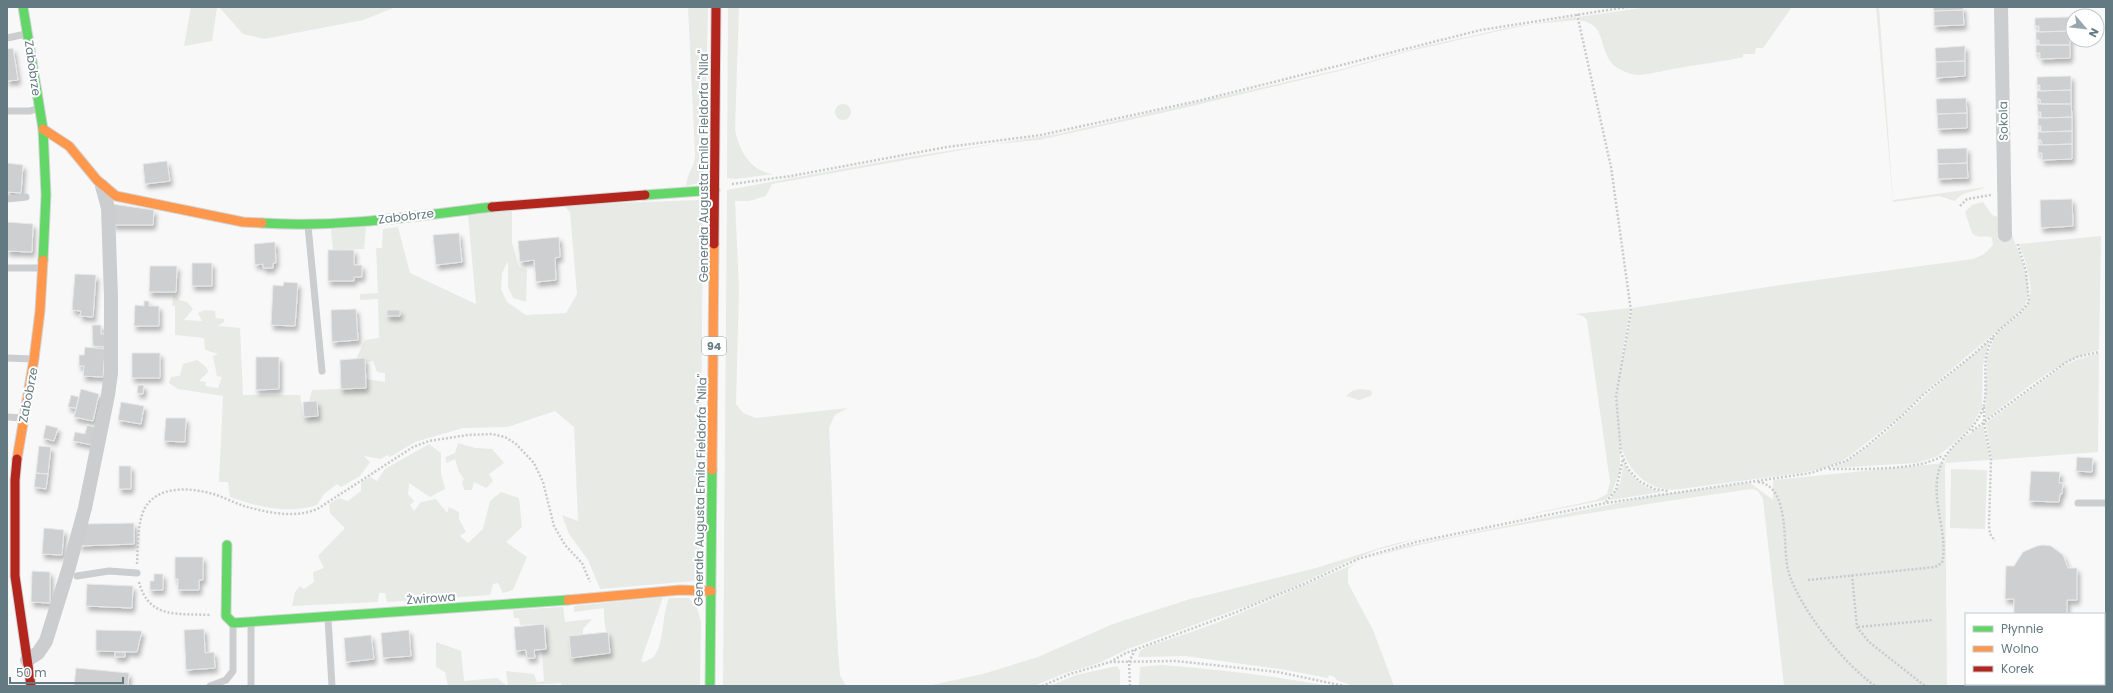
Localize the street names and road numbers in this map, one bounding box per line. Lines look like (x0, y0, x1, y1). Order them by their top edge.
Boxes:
street label: Zabobrze (21, 39, 45, 97)
street label: Generała Augusta Emila Fieldorfa "Nila" (695, 49, 712, 282)
street label: Sokola (1994, 101, 2012, 141)
street label: Zabobrze (377, 204, 435, 228)
road number: 94 (702, 337, 726, 355)
street label: Zabobrze (14, 366, 42, 424)
street label: Generała Augusta Emila Fieldorfa "Nila" (689, 373, 711, 606)
street label: Żwirowa (406, 588, 456, 608)

